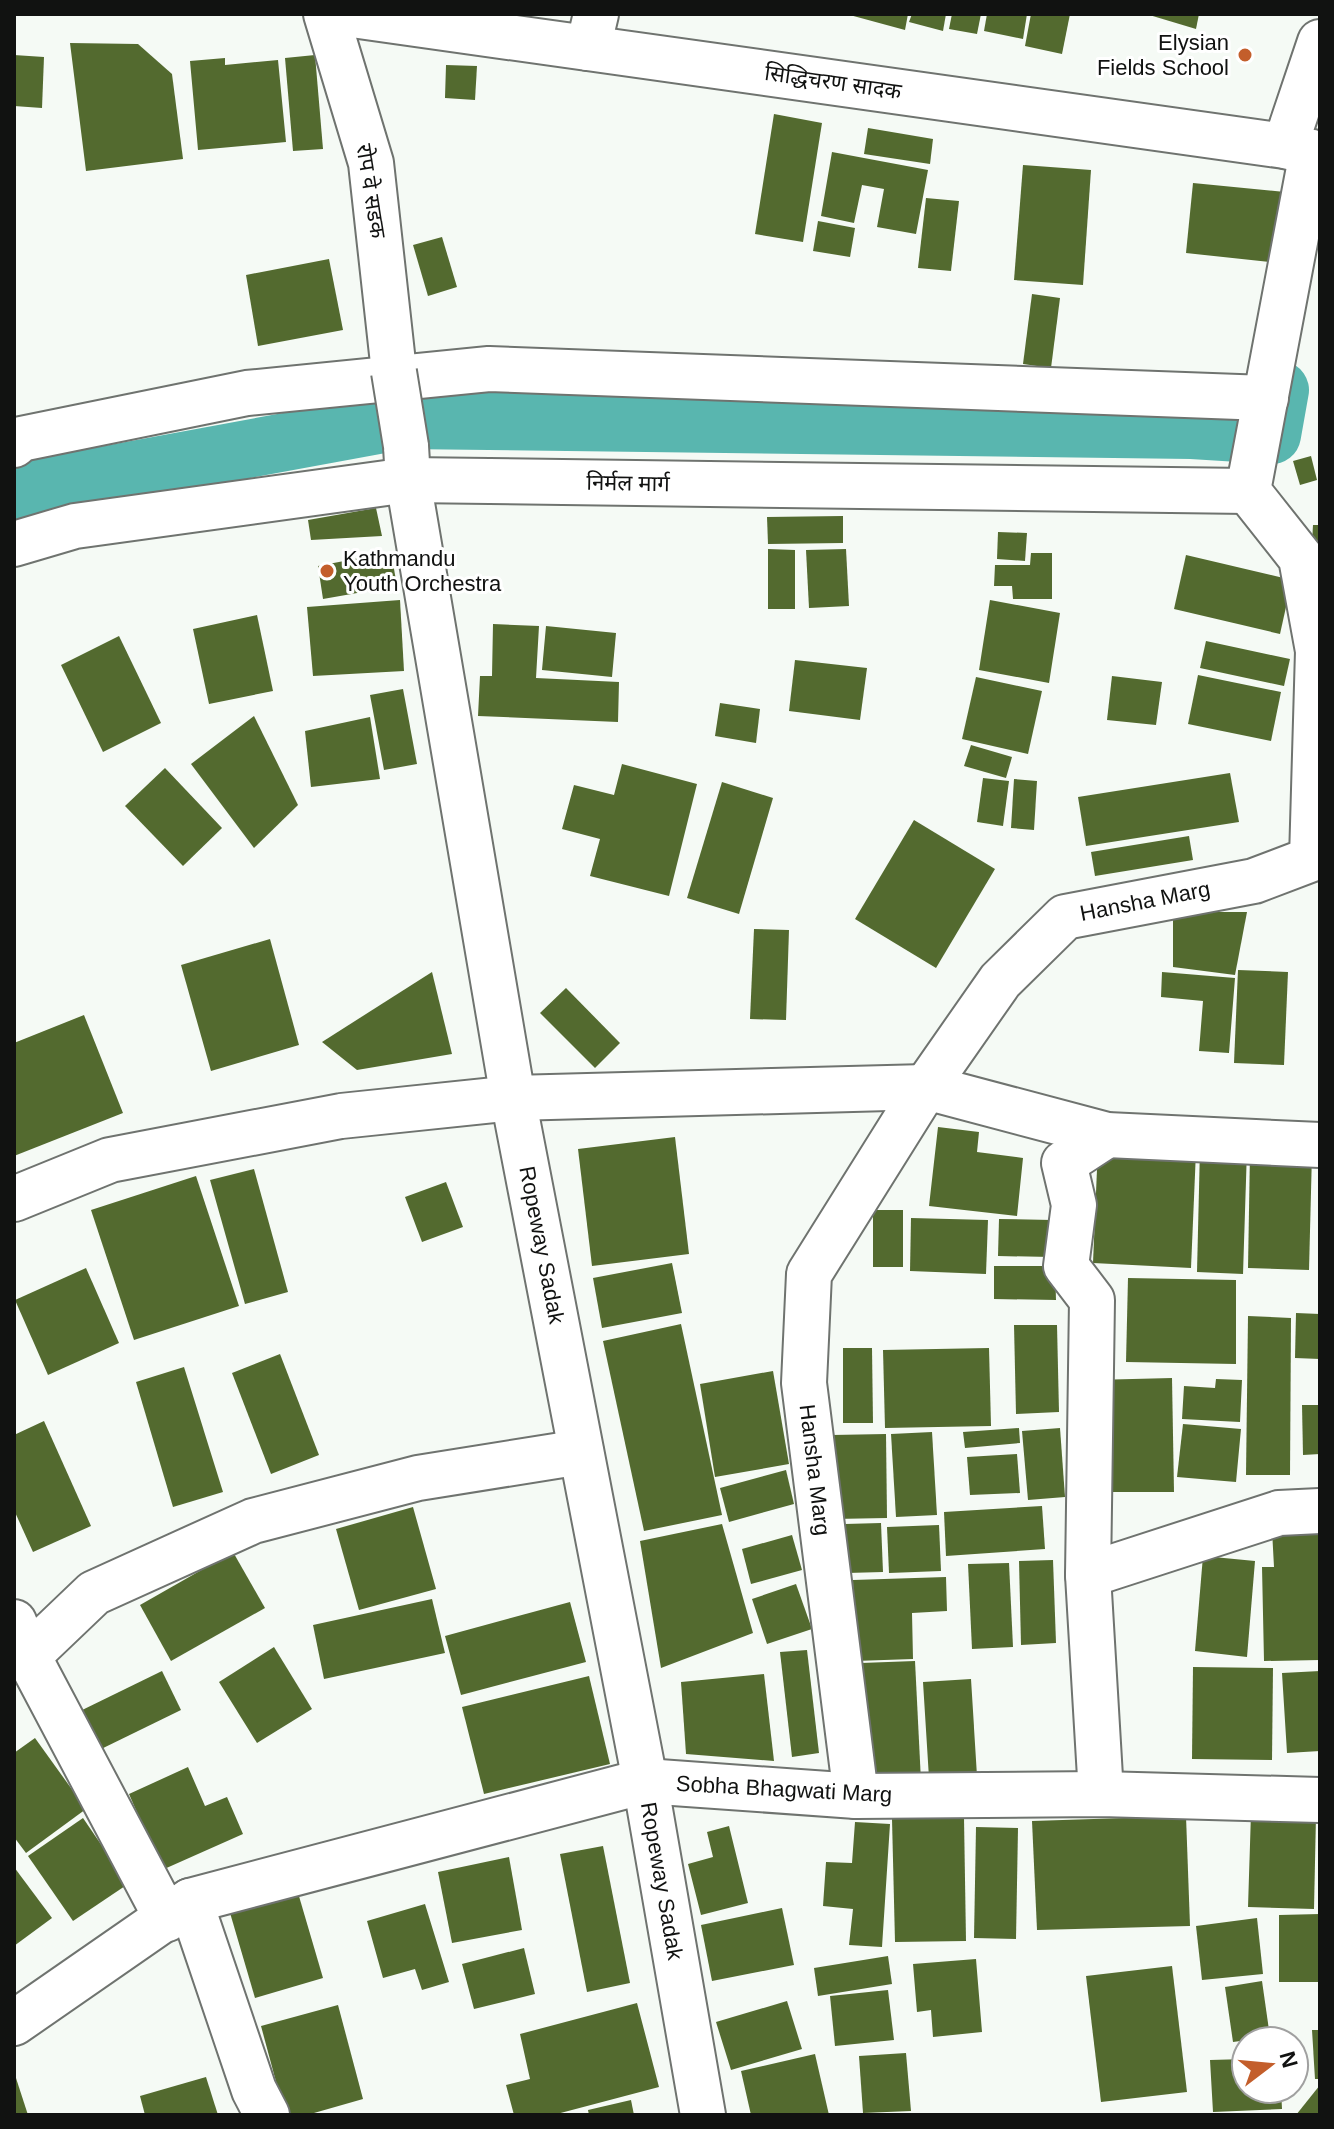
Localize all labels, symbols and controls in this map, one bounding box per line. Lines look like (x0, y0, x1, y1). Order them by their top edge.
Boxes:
place label: Elysian Fields School (1097, 30, 1229, 80)
marker: Elysian Fields School (1236, 46, 1254, 64)
street label: सिद्धिचरण सादक (763, 60, 904, 104)
street label: रोप वे सडक (351, 142, 392, 241)
street label: निर्मल मार्ग (586, 470, 671, 496)
place label: Kathmandu Youth Orchestra (343, 546, 502, 596)
marker: Kathmandu Youth Orchestra (318, 562, 336, 580)
street label: Hansha Marg (1078, 876, 1212, 926)
street label: Ropeway Sadak (514, 1164, 570, 1327)
street label: Hansha Marg (795, 1403, 835, 1537)
street label: Sobha Bhagwati Marg (675, 1771, 893, 1807)
street label: Ropeway Sadak (636, 1800, 688, 1963)
north arrow (1230, 2025, 1310, 2105)
text: N (1275, 2049, 1303, 2071)

